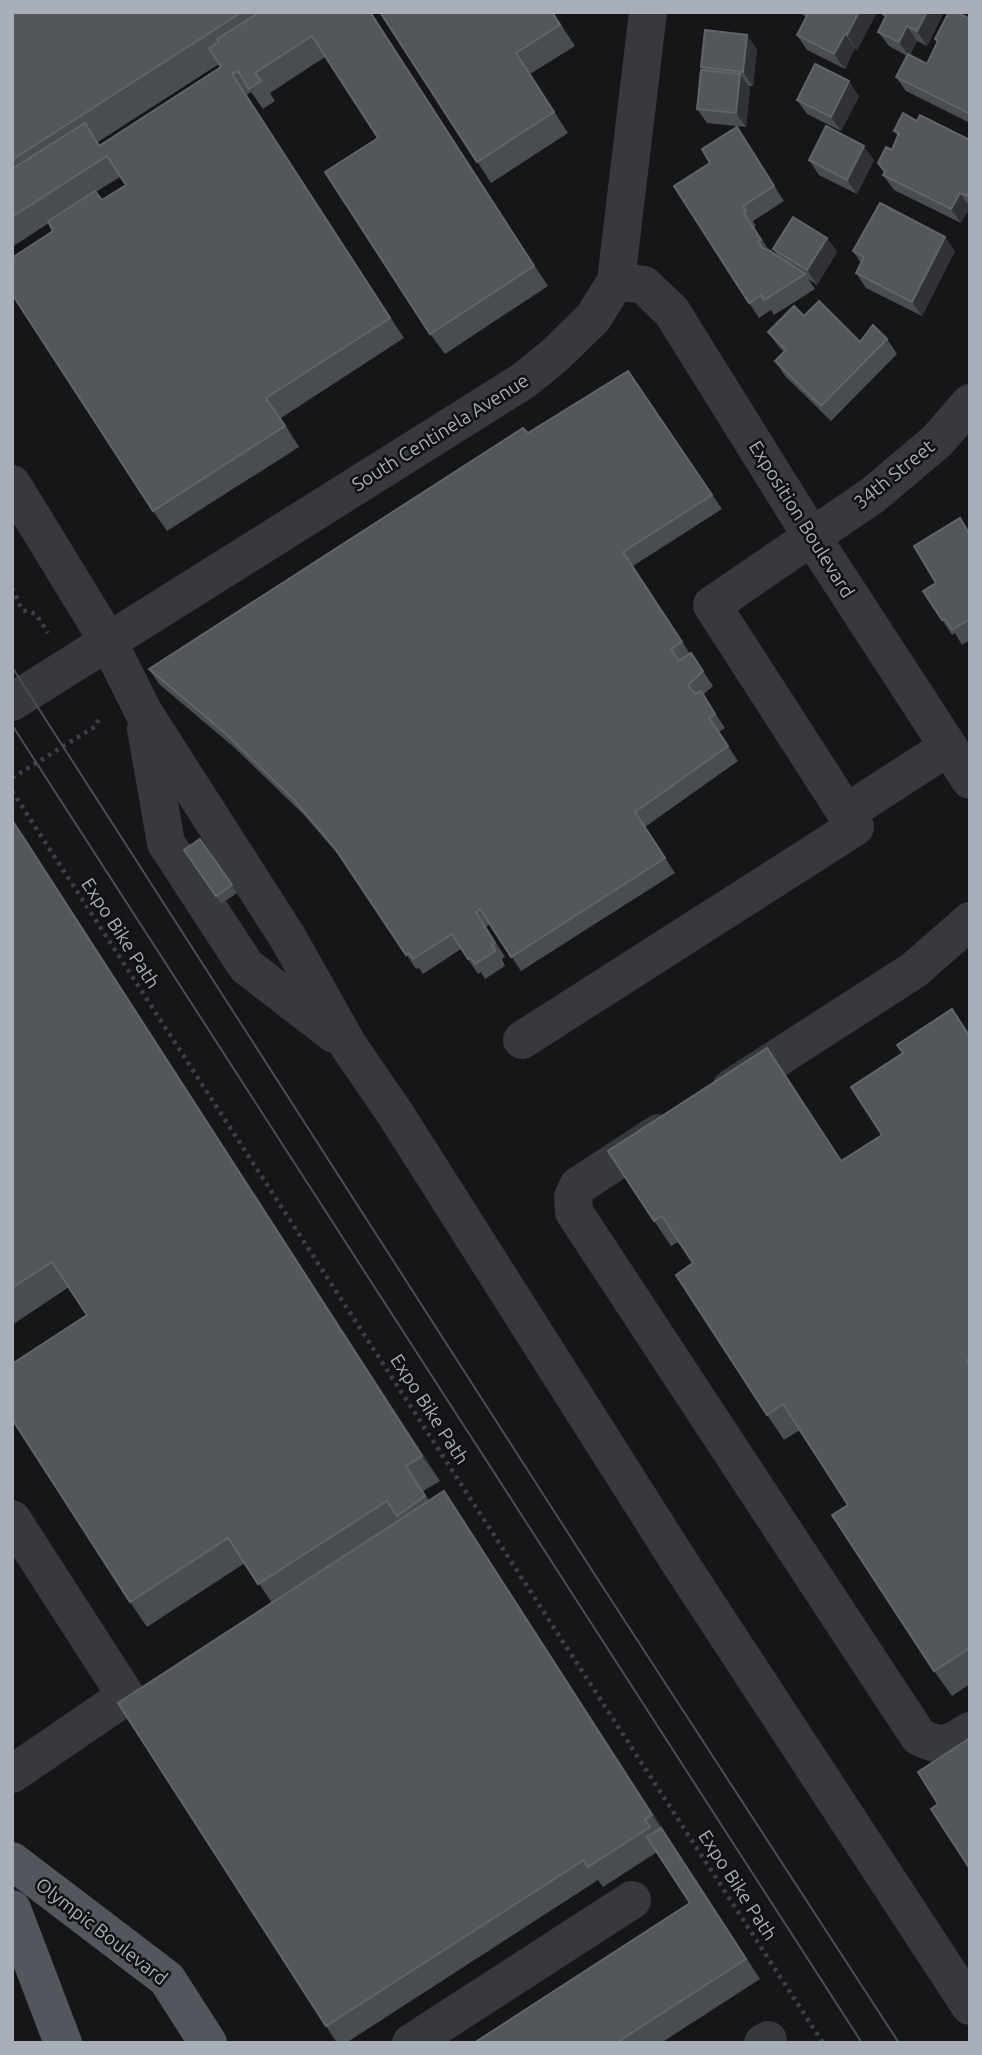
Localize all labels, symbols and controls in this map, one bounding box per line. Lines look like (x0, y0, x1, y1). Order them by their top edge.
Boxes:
street label: South Centinela Avenue (348, 369, 532, 495)
street label: 34th Street (849, 435, 939, 513)
street label: Exposition Boulevard (745, 437, 859, 601)
street label: Expo Bike Path (77, 874, 165, 992)
street label: Expo Bike Path (386, 1350, 474, 1468)
street label: Expo Bike Path (694, 1826, 782, 1944)
street label: Olympic Boulevard (32, 1873, 172, 1989)

